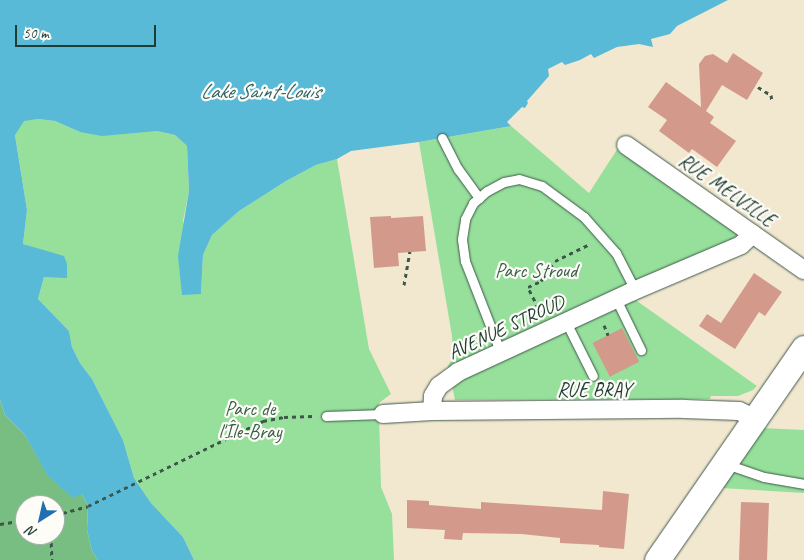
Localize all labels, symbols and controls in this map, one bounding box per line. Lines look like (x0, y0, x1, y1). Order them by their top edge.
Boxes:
scale bar (18, 15, 159, 47)
text: 50 m (23, 24, 49, 43)
water label: Lake Saint-Louis (200, 78, 320, 104)
street label: RUE MELVILLE (674, 148, 780, 232)
park label: Parc Stroud (495, 258, 577, 282)
street label: AVENUE STROUD (444, 290, 568, 364)
street label: RUE BRAY (556, 377, 632, 401)
park label: Parc de l'Île-Bray (218, 396, 282, 443)
north arrow (15, 495, 65, 545)
text: N (23, 522, 40, 541)

